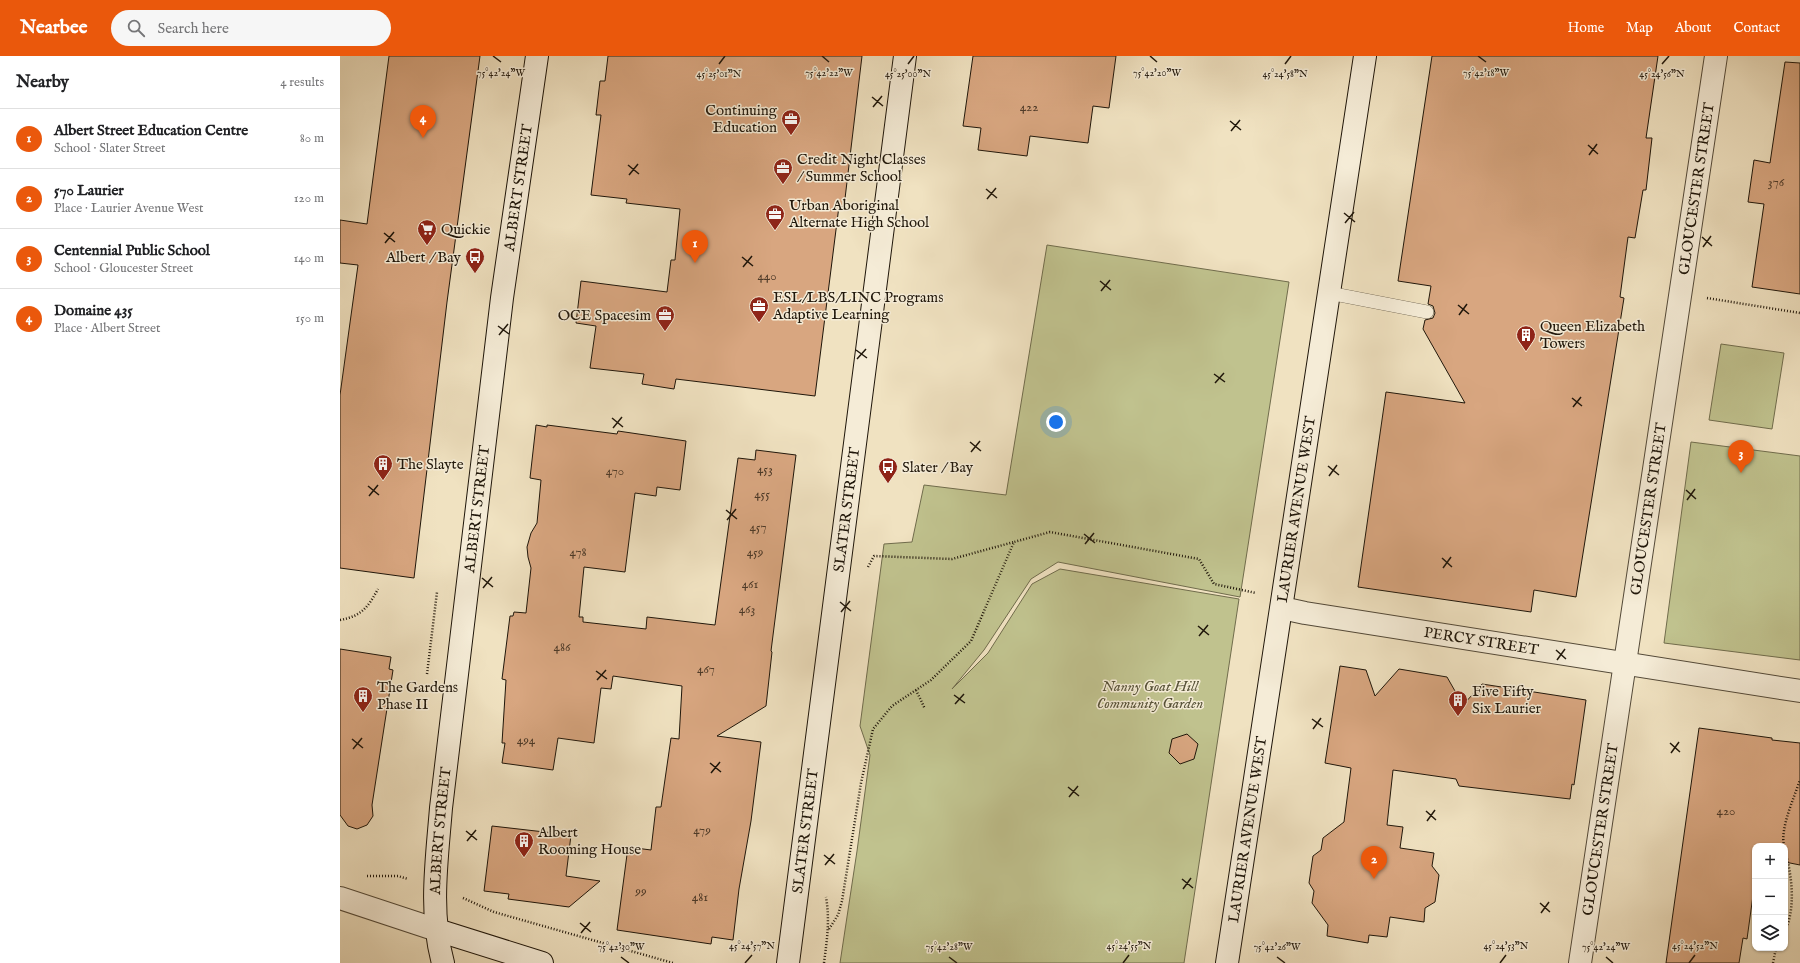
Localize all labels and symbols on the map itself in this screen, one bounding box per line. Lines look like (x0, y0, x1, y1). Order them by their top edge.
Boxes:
text: 75°42'24"W (477, 67, 525, 80)
text: 75°42'22"W (805, 67, 853, 80)
text: 75°42'20"W (1133, 67, 1181, 80)
text: 75°42'18"W (1463, 67, 1509, 80)
text: 45°25'01"N (697, 68, 742, 81)
text: 45°25'00"N (885, 68, 931, 81)
text: 45°24'58"N (1262, 68, 1308, 81)
text: 45°24'56"N (1639, 68, 1685, 81)
house number: 422 (1020, 99, 1038, 116)
place label: Continuing Education (705, 101, 778, 137)
street label: GLOUCESTER STREET (1674, 101, 1718, 276)
pin: 4 (410, 105, 436, 138)
office icon: Continuing Education (780, 108, 802, 136)
street label: ALBERT STREET (499, 123, 537, 253)
place label: Credit Night Classes / Summer School (797, 150, 926, 186)
office icon: Credit Night Classes / Summer School (772, 157, 794, 185)
house number: 376 (1768, 174, 1785, 191)
place label: Urban Aboriginal Alternate High School (788, 196, 930, 232)
office icon: Urban Aboriginal Alternate High School (764, 203, 786, 231)
supermarket icon: Quickie (416, 218, 438, 246)
place label: Quickie (441, 220, 490, 239)
pin: 1 (682, 230, 708, 263)
bus stop icon: Albert / Bay (464, 246, 486, 274)
place label: Albert / Bay (385, 248, 462, 267)
house number: 440 (757, 268, 777, 285)
place label: ESL/LBS/LINC Programs Adaptive Learning (772, 288, 943, 324)
office icon: ESL/LBS/LINC Programs Adaptive Learning (748, 295, 770, 323)
office icon: OCE Spacesim (654, 304, 676, 332)
place label: OCE Spacesim (558, 306, 651, 325)
place label: Queen Elizabeth Towers (1540, 317, 1645, 353)
building icon: Queen Elizabeth Towers (1515, 324, 1537, 352)
your location (1046, 412, 1066, 432)
street label: LAURIER AVENUE WEST (1272, 415, 1320, 604)
street label: GLOUCESTER STREET (1626, 422, 1670, 597)
pin: 3 (1728, 440, 1754, 473)
street label: ALBERT STREET (460, 444, 494, 575)
street label: SLATER STREET (829, 446, 864, 573)
building icon: The Slayte (372, 453, 394, 481)
place label: The Slayte (397, 455, 464, 474)
bus stop icon: Slater / Bay (877, 456, 899, 484)
place label: Slater / Bay (902, 458, 974, 477)
house number: 453 (757, 461, 773, 478)
house number: 470 (606, 463, 624, 480)
house number: 455 (754, 486, 770, 503)
house number: 457 (749, 519, 767, 536)
house number: 478 (569, 544, 587, 561)
house number: 459 (747, 544, 764, 561)
house number: 461 (742, 576, 758, 593)
house number: 463 (739, 601, 755, 618)
street label: PERCY STREET (1422, 622, 1540, 659)
house number: 486 (554, 639, 571, 656)
house number: 467 (697, 661, 715, 678)
park label: Nanny Goat Hill Community Garden (1097, 677, 1203, 713)
place label: The Gardens Phase II (377, 678, 458, 714)
place label: Five Fifty Six Laurier (1472, 682, 1542, 718)
building icon: The Gardens Phase II (352, 685, 374, 713)
building icon: Five Fifty Six Laurier (1447, 689, 1469, 717)
house number: 494 (517, 732, 536, 749)
street label: LAURIER AVENUE WEST (1224, 735, 1271, 924)
street label: GLOUCESTER STREET (1578, 742, 1622, 917)
street label: ALBERT STREET (426, 766, 455, 896)
street label: SLATER STREET (788, 767, 822, 895)
house number: 420 (1717, 803, 1735, 820)
house number: 479 (693, 822, 711, 839)
place label: Albert Rooming House (537, 823, 641, 859)
building icon: Albert Rooming House (513, 830, 535, 858)
pin: 2 (1361, 846, 1387, 879)
house number: 99 (634, 883, 647, 900)
house number: 481 (692, 889, 708, 906)
text: 45°24'57"N (729, 940, 775, 953)
text: 45°24'55"N (1107, 940, 1152, 953)
text: 45°24'53"N (1484, 940, 1529, 953)
text: 45°24'52"N (1672, 940, 1718, 953)
text: 75°42'30"W (598, 941, 645, 954)
text: 75°42'28"W (926, 941, 973, 954)
text: 75°42'26"W (1253, 941, 1301, 954)
text: 75°42'24"W (1582, 941, 1630, 954)

